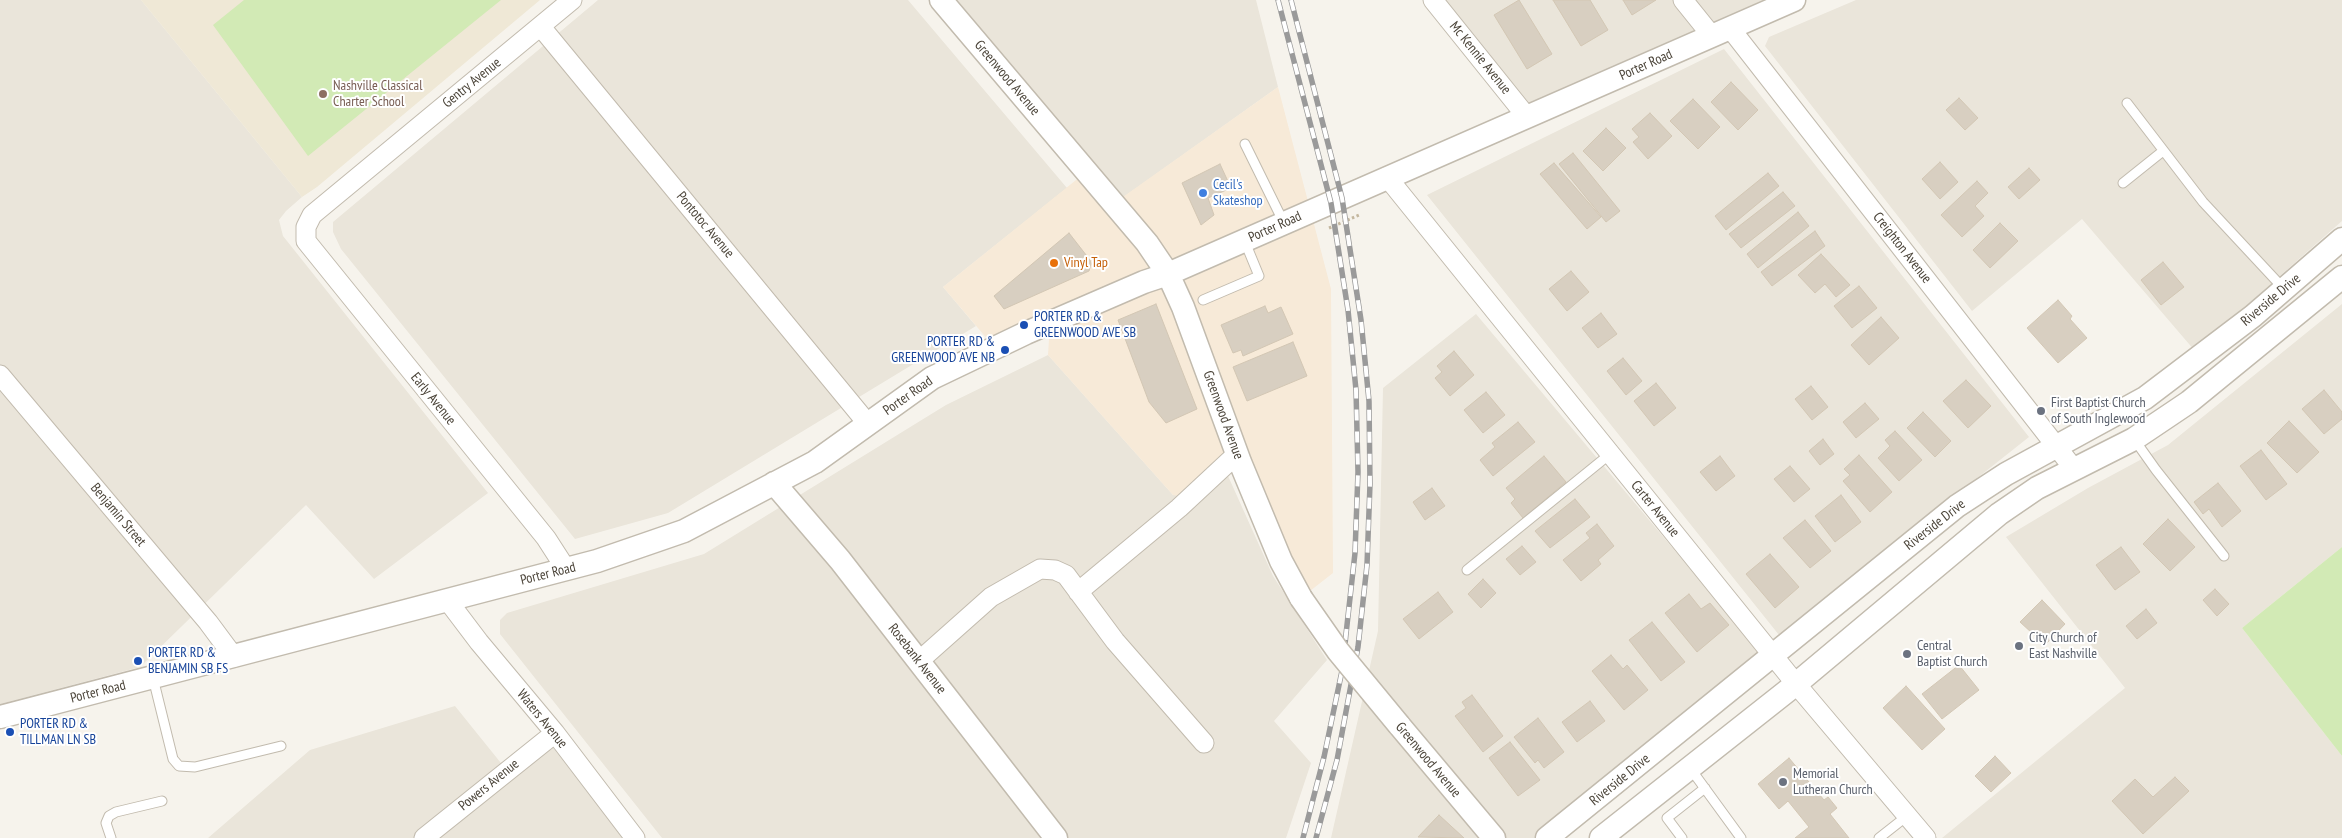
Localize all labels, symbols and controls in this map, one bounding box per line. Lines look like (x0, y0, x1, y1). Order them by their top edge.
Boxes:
street label: Mc Kennie Avenue (1446, 18, 1514, 98)
street label: Greenwood Avenue (971, 37, 1043, 119)
street label: Porter Road (1617, 46, 1675, 84)
street label: Gentry Avenue (439, 54, 505, 112)
place label: Nashville Classical Charter School (333, 78, 422, 110)
marker: Nashville Classical Charter School (317, 88, 329, 100)
place label: Cecil's Skateshop (1213, 177, 1263, 210)
marker: Cecil's Skateshop (1197, 187, 1209, 199)
street label: Pontotoc Avenue (673, 189, 737, 261)
street label: Porter Road (1246, 208, 1304, 246)
street label: Creighton Avenue (1869, 209, 1935, 287)
place label: Vinyl Tap (1064, 255, 1108, 271)
marker: Vinyl Tap (1048, 257, 1060, 269)
street label: Riverside Drive (2238, 270, 2304, 330)
place label: PORTER RD & GREENWOOD AVE SB (1034, 309, 1136, 342)
marker: PORTER RD & GREENWOOD AVE SB (1018, 319, 1030, 331)
place label: PORTER RD & GREENWOOD AVE NB (891, 334, 995, 367)
marker: PORTER RD & GREENWOOD AVE NB (999, 344, 1011, 356)
street label: Greenwood Avenue (1199, 368, 1247, 462)
street label: Early Avenue (407, 369, 459, 429)
street label: Porter Road (880, 373, 936, 419)
place label: First Baptist Church of South Inglewood (2051, 395, 2146, 428)
marker: First Baptist Church of South Inglewood (2035, 405, 2047, 417)
street label: Carter Avenue (1627, 477, 1683, 541)
street label: Benjamin Street (87, 480, 149, 550)
street label: Riverside Drive (1901, 496, 1969, 554)
street label: Porter Road (519, 559, 577, 589)
street label: Rosebank Avenue (884, 621, 950, 697)
place label: City Church of East Nashville (2029, 630, 2097, 662)
place label: Central Baptist Church (1917, 638, 1987, 670)
marker: City Church of East Nashville (2013, 640, 2025, 652)
place label: PORTER RD & BENJAMIN SB FS (148, 645, 228, 678)
marker: Central Baptist Church (1901, 648, 1913, 660)
marker: PORTER RD & BENJAMIN SB FS (132, 655, 144, 667)
street label: Porter Road (69, 677, 127, 707)
street label: Waters Avenue (513, 686, 571, 752)
place label: PORTER RD & TILLMAN LN SB (20, 716, 96, 749)
street label: Greenwood Avenue (1392, 719, 1464, 801)
marker: PORTER RD & TILLMAN LN SB (4, 726, 16, 738)
street label: Riverside Drive (1586, 751, 1654, 809)
street label: Powers Avenue (455, 756, 523, 814)
place label: Memorial Lutheran Church (1793, 766, 1873, 799)
marker: Memorial Lutheran Church (1777, 776, 1789, 788)

